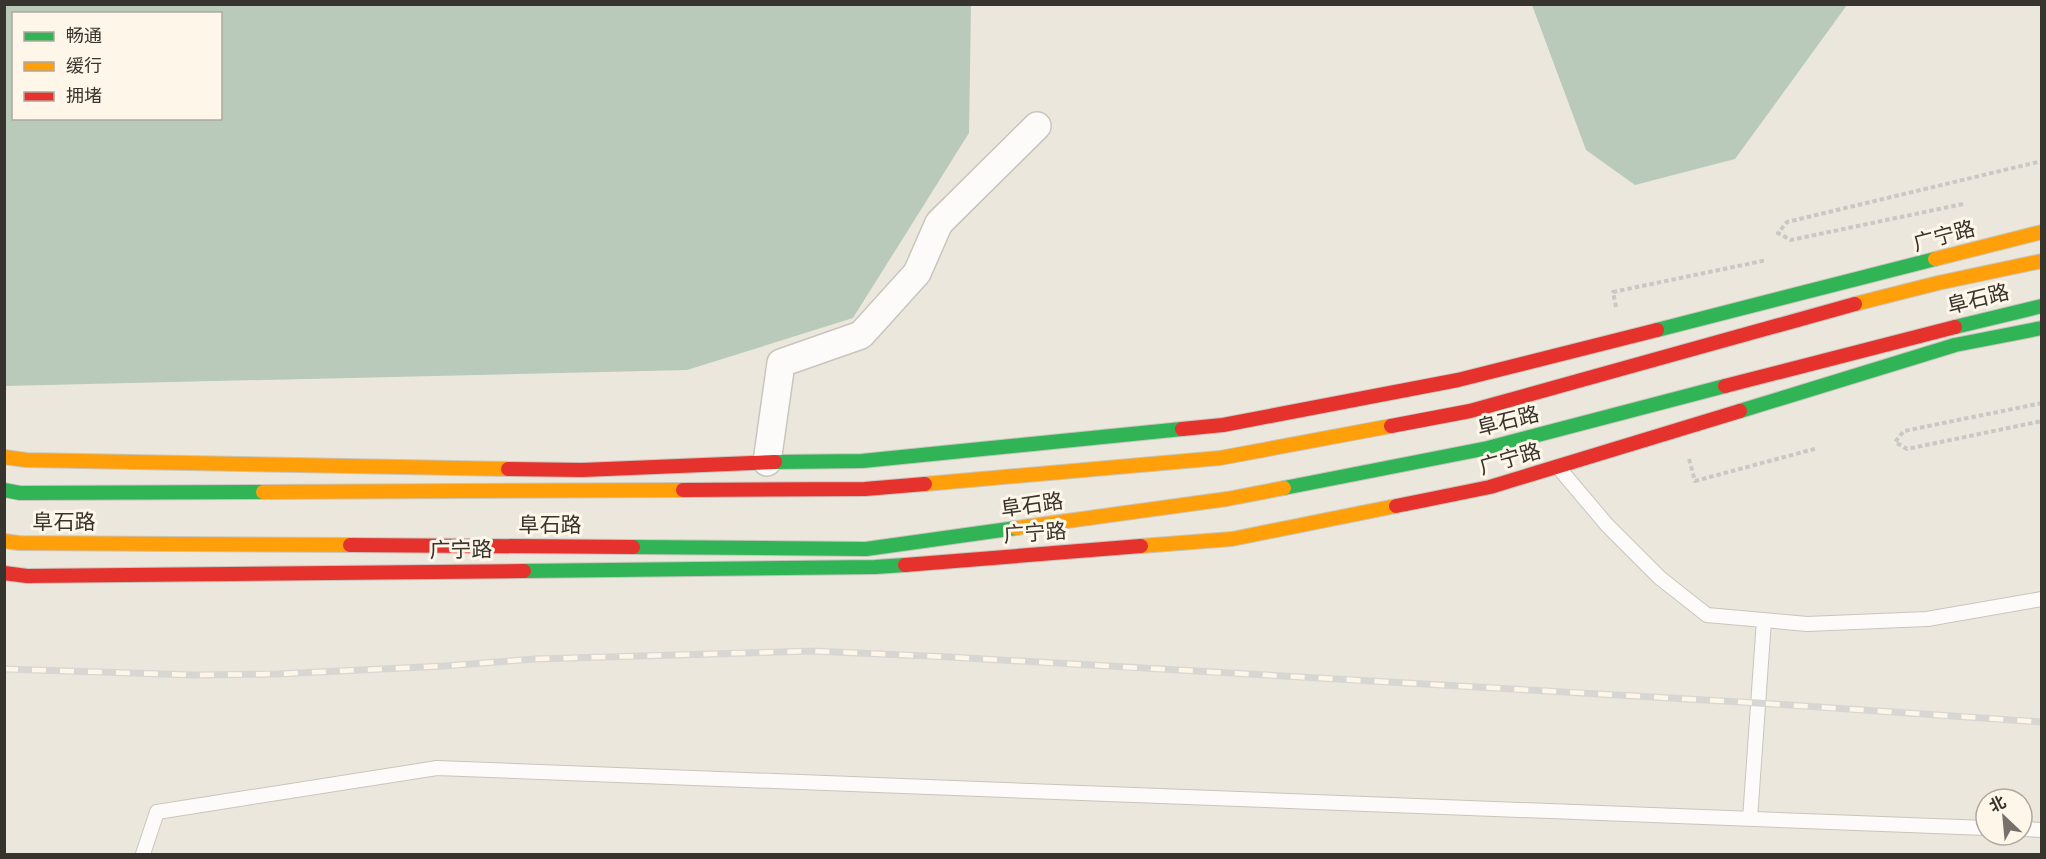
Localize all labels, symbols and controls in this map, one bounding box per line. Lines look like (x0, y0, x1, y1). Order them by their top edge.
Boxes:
legend (12, 12, 222, 120)
text: 畅通 (66, 24, 102, 49)
text: 缓行 (66, 54, 102, 79)
text: 拥堵 (66, 84, 102, 109)
street label: 广宁路 (1910, 213, 1978, 259)
street label: 阜石路 (1944, 277, 2012, 321)
street label: 阜石路 (1474, 399, 1542, 443)
street label: 广宁路 (1476, 436, 1544, 482)
street label: 阜石路 (999, 486, 1065, 524)
street label: 阜石路 (33, 507, 96, 537)
street label: 阜石路 (519, 510, 582, 540)
street label: 广宁路 (1003, 516, 1067, 550)
street label: 广宁路 (429, 534, 493, 566)
north arrow (1974, 787, 2034, 847)
text: 北 (1986, 791, 2010, 818)

